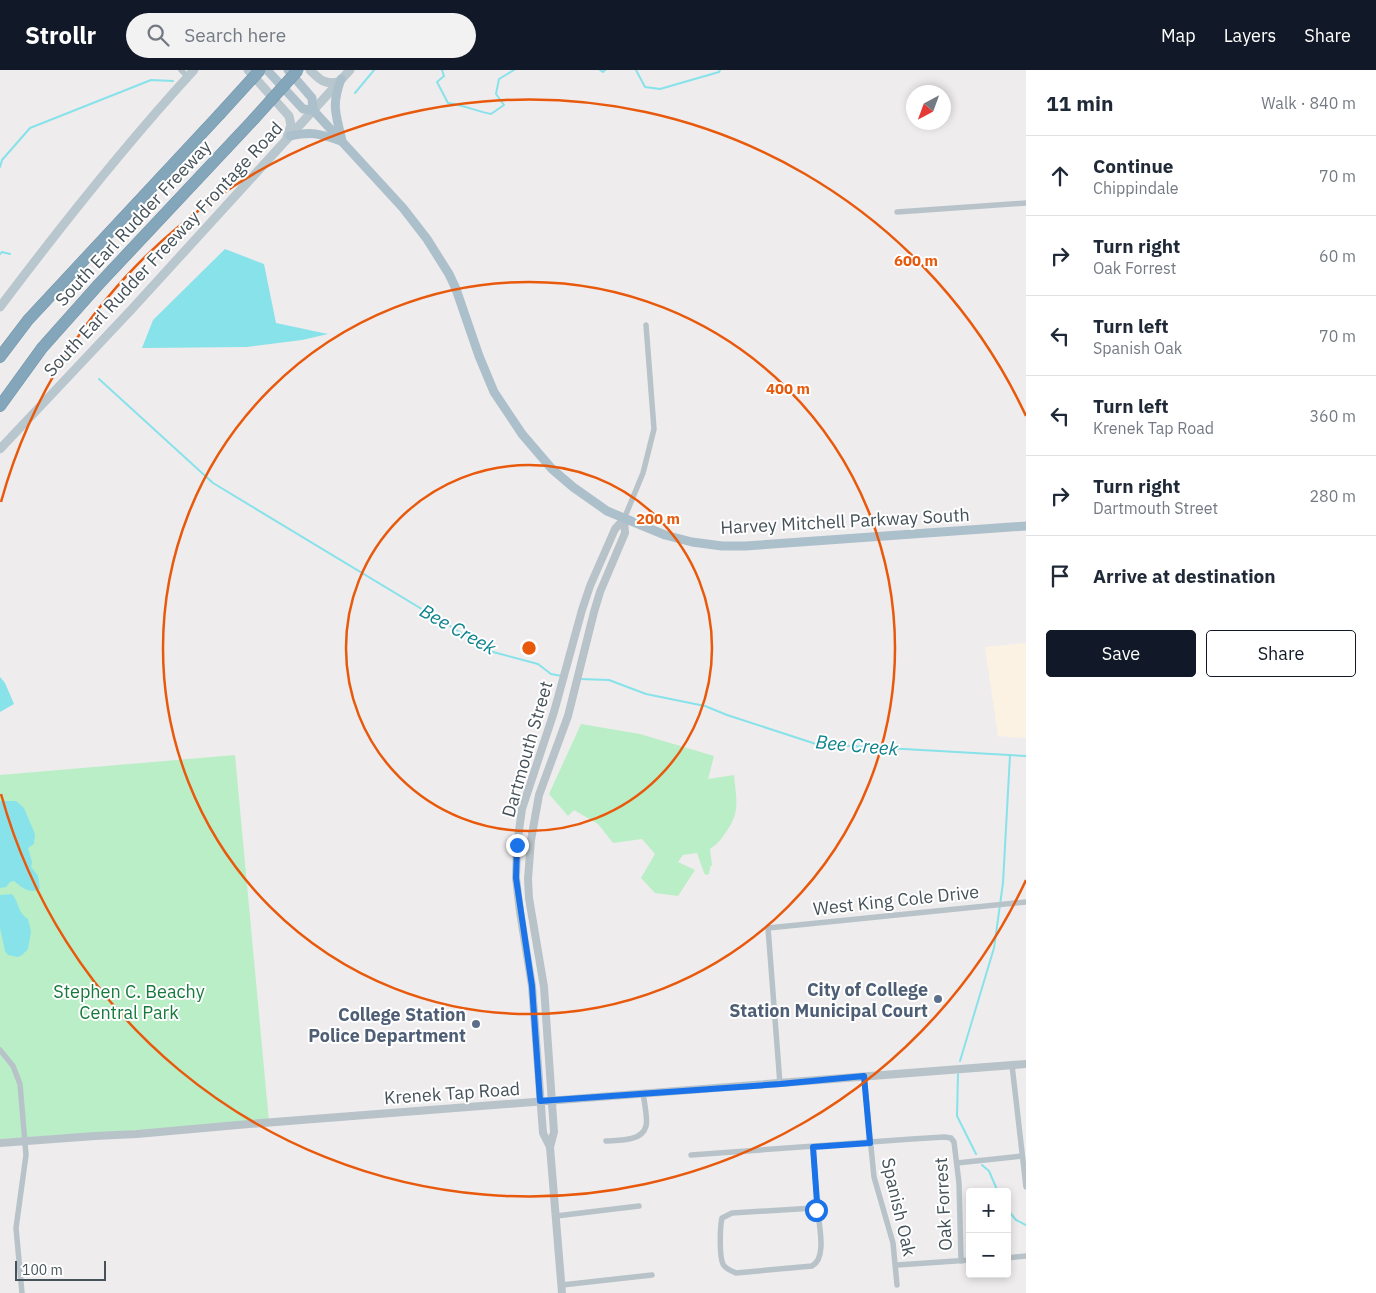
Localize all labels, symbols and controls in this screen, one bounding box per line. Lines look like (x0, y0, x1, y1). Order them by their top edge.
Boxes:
search box (126, 13, 476, 58)
text: Strollr (25, 19, 96, 51)
icon: search (144, 21, 172, 49)
text: Search here (184, 23, 286, 47)
text: Map (1161, 24, 1196, 47)
text: Layers (1224, 24, 1276, 47)
text: Share (1304, 24, 1351, 47)
north arrow (906, 85, 951, 130)
text: 11 min (1046, 89, 1113, 117)
text: Walk · 840 m (1261, 93, 1356, 113)
street label: South Earl Rudder Freeway Frontage Road (39, 117, 287, 381)
street label: South Earl Rudder Freeway (50, 135, 216, 311)
text: Continue (1093, 154, 1173, 178)
icon: ahead (1046, 162, 1074, 190)
text: 70 m (1319, 166, 1356, 186)
text: Chippindale (1093, 178, 1179, 198)
text: Turn right (1093, 234, 1180, 258)
icon: right (1046, 242, 1074, 270)
text: 60 m (1319, 246, 1356, 266)
text: 600 m (894, 251, 938, 270)
text: Oak Forrest (1093, 258, 1176, 278)
text: Turn left (1093, 314, 1169, 338)
icon: left (1046, 322, 1074, 350)
text: 70 m (1319, 326, 1356, 346)
text: Spanish Oak (1093, 338, 1182, 358)
text: 400 m (766, 379, 810, 398)
text: Turn left (1093, 394, 1169, 418)
icon: left (1046, 402, 1074, 430)
text: 360 m (1309, 406, 1356, 426)
text: Krenek Tap Road (1093, 418, 1214, 438)
text: Turn right (1093, 474, 1180, 498)
icon: right (1046, 482, 1074, 510)
text: 280 m (1309, 486, 1356, 506)
text: Dartmouth Street (1093, 498, 1218, 518)
street label: Harvey Mitchell Parkway South (720, 503, 970, 539)
text: 200 m (636, 509, 680, 528)
icon: arrive (1046, 562, 1074, 590)
text: Arrive at destination (1093, 564, 1276, 588)
water label: Bee Creek (416, 598, 501, 660)
button: Save (1046, 630, 1196, 677)
button: Share (1206, 630, 1356, 677)
centre of rings (520, 639, 538, 657)
street label: Dartmouth Street (497, 678, 557, 820)
water label: Bee Creek (814, 729, 901, 761)
route end (506, 834, 529, 857)
street label: West King Cole Drive (812, 880, 980, 920)
place label: City of College Station Municipal Court (729, 978, 928, 1022)
park label: Stephen C. Beachy Central Park (53, 980, 205, 1024)
marker: City of College Station Municipal Court (932, 993, 944, 1005)
place label: College Station Police Department (308, 1003, 466, 1047)
marker: College Station Police Department (470, 1018, 482, 1030)
street label: Krenek Tap Road (383, 1077, 521, 1109)
street label: Spanish Oak (877, 1156, 922, 1259)
street label: Oak Forrest (929, 1157, 957, 1251)
map controls (966, 1188, 1011, 1278)
button: + (966, 1188, 1011, 1233)
route start (805, 1199, 828, 1222)
button: − (966, 1233, 1011, 1278)
scale bar (15, 1258, 106, 1281)
text: 100 m (22, 1261, 63, 1279)

